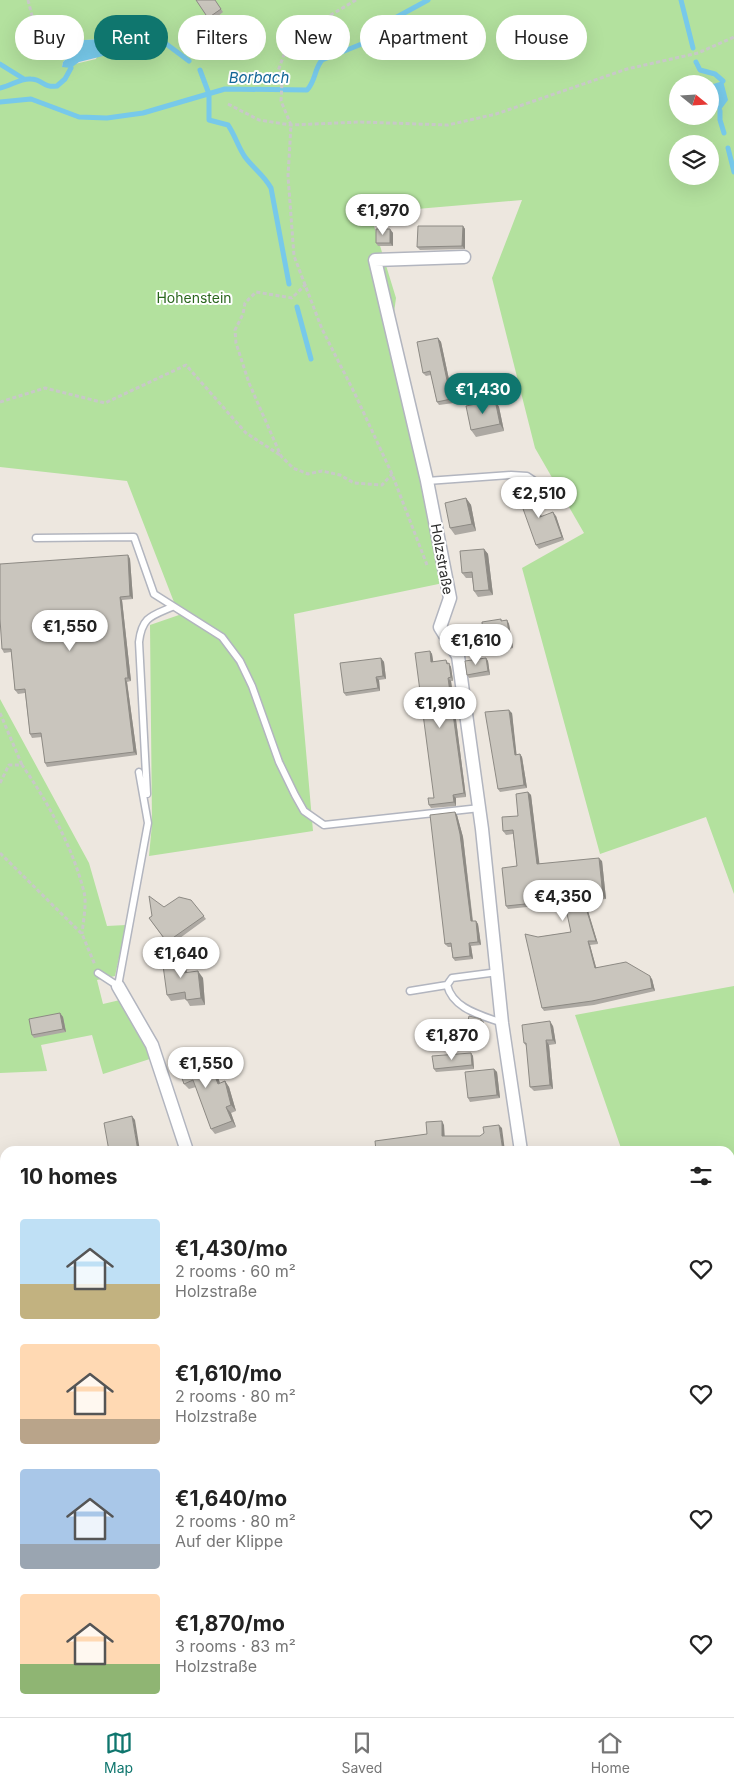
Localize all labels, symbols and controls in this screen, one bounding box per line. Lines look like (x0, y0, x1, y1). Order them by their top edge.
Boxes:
chip: Buy (15, 15, 84, 60)
chip: Rent (94, 15, 168, 60)
chip: Filters (178, 15, 266, 60)
chip: New (276, 15, 350, 60)
chip: Apartment (360, 15, 486, 60)
chip: House (496, 15, 587, 60)
water label: Borbach (229, 68, 289, 87)
north arrow (669, 75, 719, 125)
map controls (669, 75, 719, 185)
button: layers (669, 135, 719, 185)
pin: €1,970 (342, 194, 424, 236)
text: €1,970 (357, 200, 409, 220)
park label: Hohenstein (156, 289, 232, 306)
pin: €1,430 (442, 372, 524, 415)
text: €1,430 (455, 379, 511, 399)
pin: €2,510 (498, 476, 580, 519)
text: €2,510 (512, 483, 566, 503)
street label: Holzstraße (428, 522, 457, 596)
pin: €1,550 (29, 610, 111, 652)
text: €1,550 (43, 616, 97, 636)
pin: €1,610 (435, 624, 517, 666)
text: €1,610 (451, 630, 501, 650)
pin: €1,910 (399, 686, 481, 729)
text: €1,910 (414, 693, 466, 713)
pin: €4,350 (522, 880, 604, 922)
text: €4,350 (534, 886, 592, 906)
pin: €1,640 (140, 936, 222, 979)
text: €1,640 (154, 943, 208, 963)
pin: €1,870 (411, 1018, 493, 1061)
text: €1,870 (426, 1025, 479, 1045)
pin: €1,550 (165, 1046, 247, 1089)
text: €1,550 (179, 1053, 233, 1073)
icon: filters (687, 1162, 715, 1190)
text: 10 homes (20, 1164, 118, 1189)
text: €1,430/mo (175, 1236, 288, 1261)
icon: home (60, 1239, 120, 1299)
icon: heart (687, 1255, 715, 1283)
text: 2 rooms · 60 m² (175, 1261, 296, 1281)
text: Holzstraße (175, 1281, 257, 1301)
text: €1,610/mo (175, 1361, 282, 1386)
icon: home (60, 1364, 120, 1424)
icon: heart (687, 1380, 715, 1408)
text: 2 rooms · 80 m² (175, 1386, 296, 1406)
text: Holzstraße (175, 1406, 257, 1426)
text: €1,640/mo (175, 1486, 287, 1511)
icon: home (60, 1489, 120, 1549)
icon: heart (687, 1505, 715, 1533)
text: 2 rooms · 80 m² (175, 1511, 296, 1531)
text: Auf der Klippe (175, 1531, 283, 1551)
text: €1,870/mo (175, 1611, 285, 1636)
icon: home (60, 1614, 120, 1674)
icon: heart (687, 1630, 715, 1658)
text: 3 rooms · 83 m² (175, 1636, 296, 1656)
text: Holzstraße (175, 1656, 257, 1676)
tab: Map (104, 1729, 133, 1776)
tab: Saved (341, 1729, 382, 1776)
tab: Home (591, 1729, 630, 1776)

